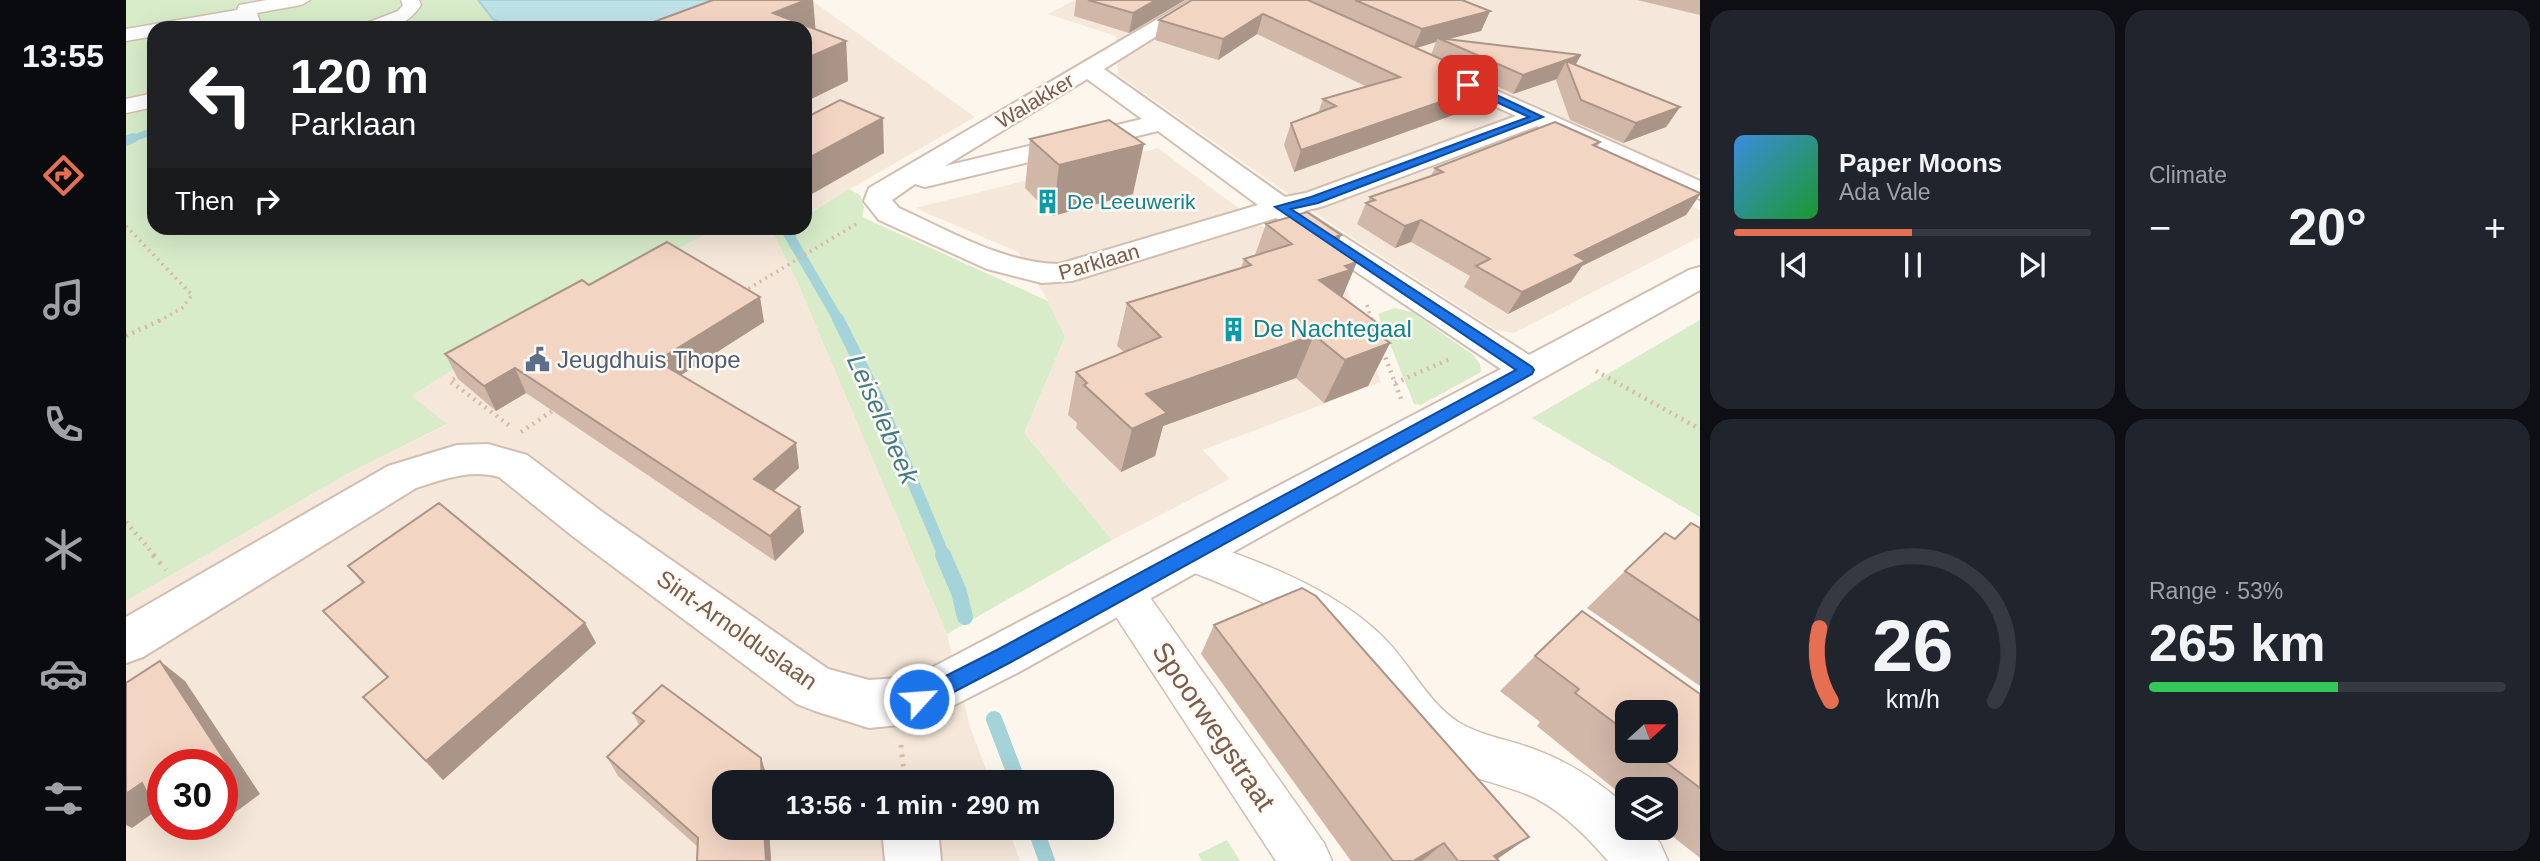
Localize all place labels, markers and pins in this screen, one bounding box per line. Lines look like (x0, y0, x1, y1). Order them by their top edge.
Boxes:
pin (1438, 55, 1498, 115)
building icon: De Leeuwerik (1033, 188, 1061, 216)
place label: De Leeuwerik (1067, 190, 1196, 213)
building icon: De Nachtegaal (1219, 315, 1247, 343)
place label: De Nachtegaal (1253, 315, 1412, 342)
public building icon: Jeugdhuis Thope (523, 346, 551, 374)
place label: Jeugdhuis Thope (557, 346, 741, 373)

